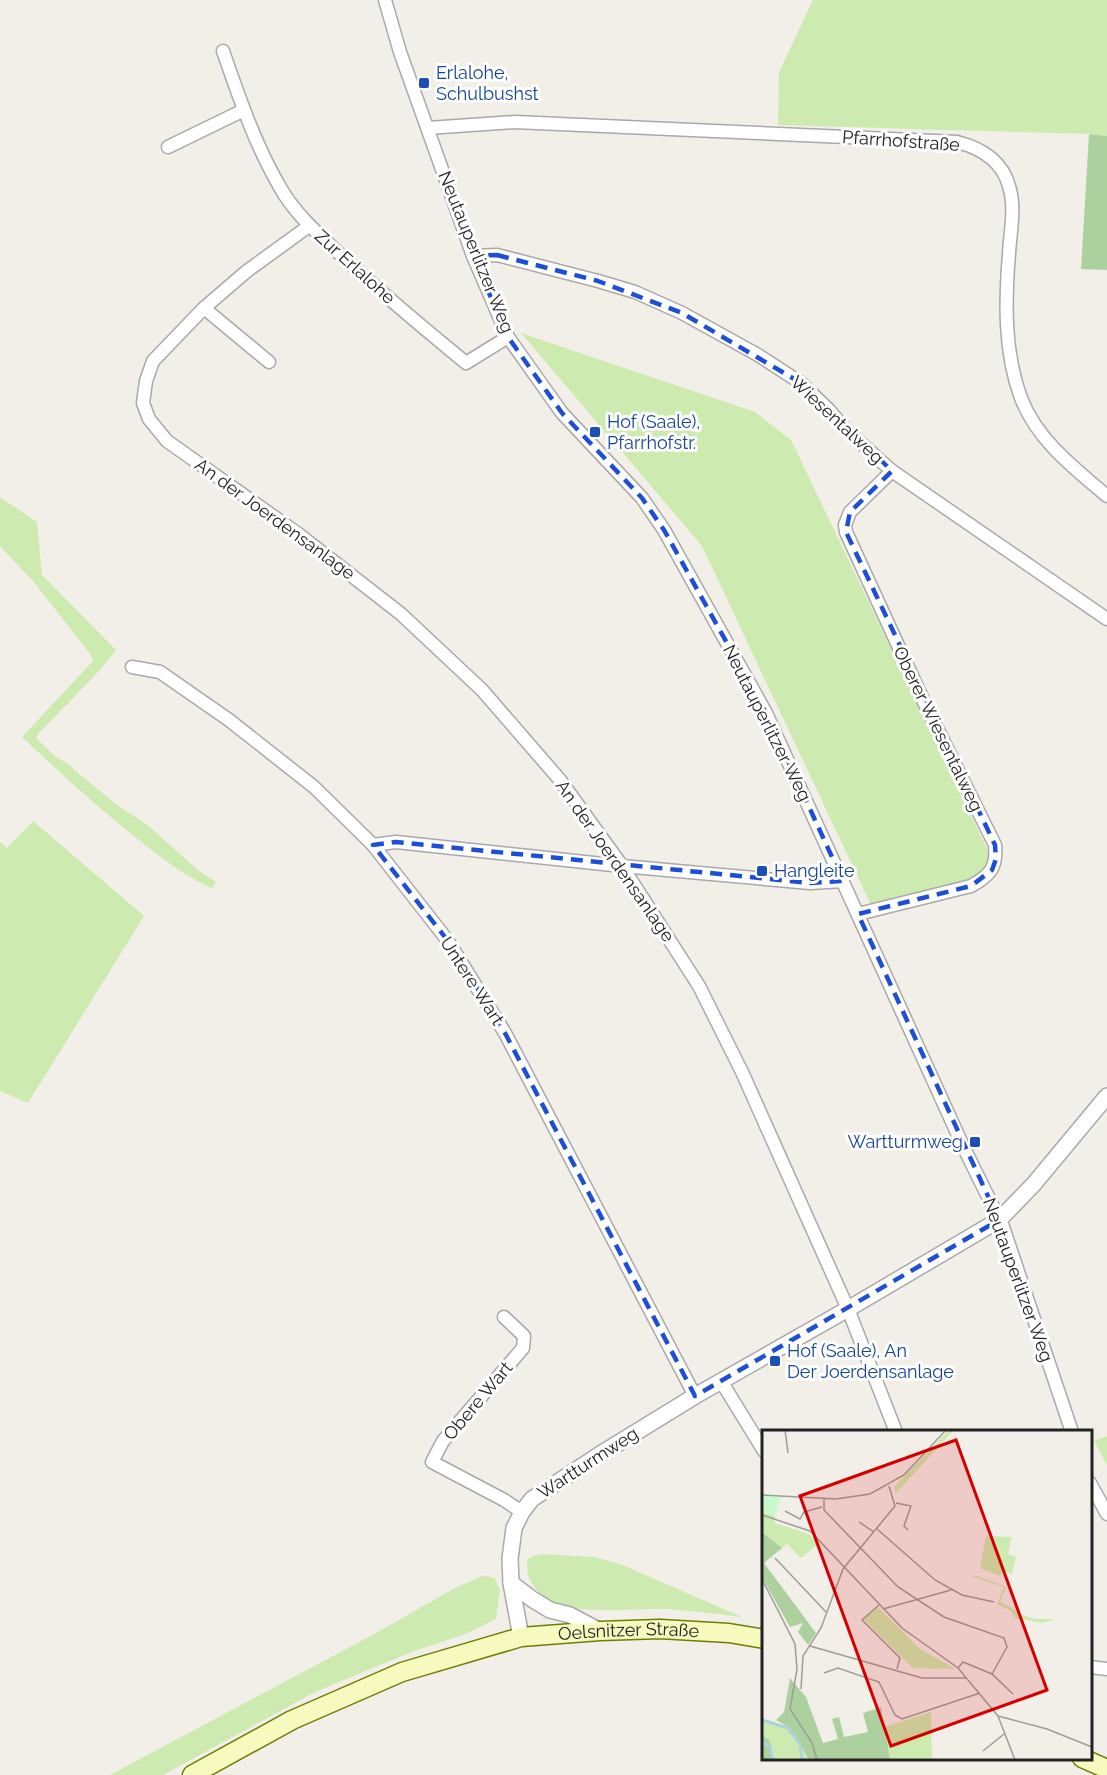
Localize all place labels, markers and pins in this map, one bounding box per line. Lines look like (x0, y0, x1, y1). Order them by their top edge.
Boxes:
place label: Erlalohe, Schulbushst (436, 62, 539, 104)
marker: Erlalohe, Schulbushst (417, 76, 431, 90)
place label: Hof (Saale), Pfarrhofstr. (607, 411, 700, 453)
marker: Hof (Saale), Pfarrhofstr. (588, 425, 602, 439)
place label: Hangleite (774, 860, 855, 881)
marker: Hangleite (755, 864, 769, 878)
place label: Wartturmweg (848, 1131, 963, 1152)
marker: Wartturmweg (968, 1135, 982, 1149)
place label: Hof (Saale), An Der Joerdensanlage (787, 1340, 954, 1382)
marker: Hof (Saale), An Der Joerdensanlage (768, 1354, 782, 1368)

